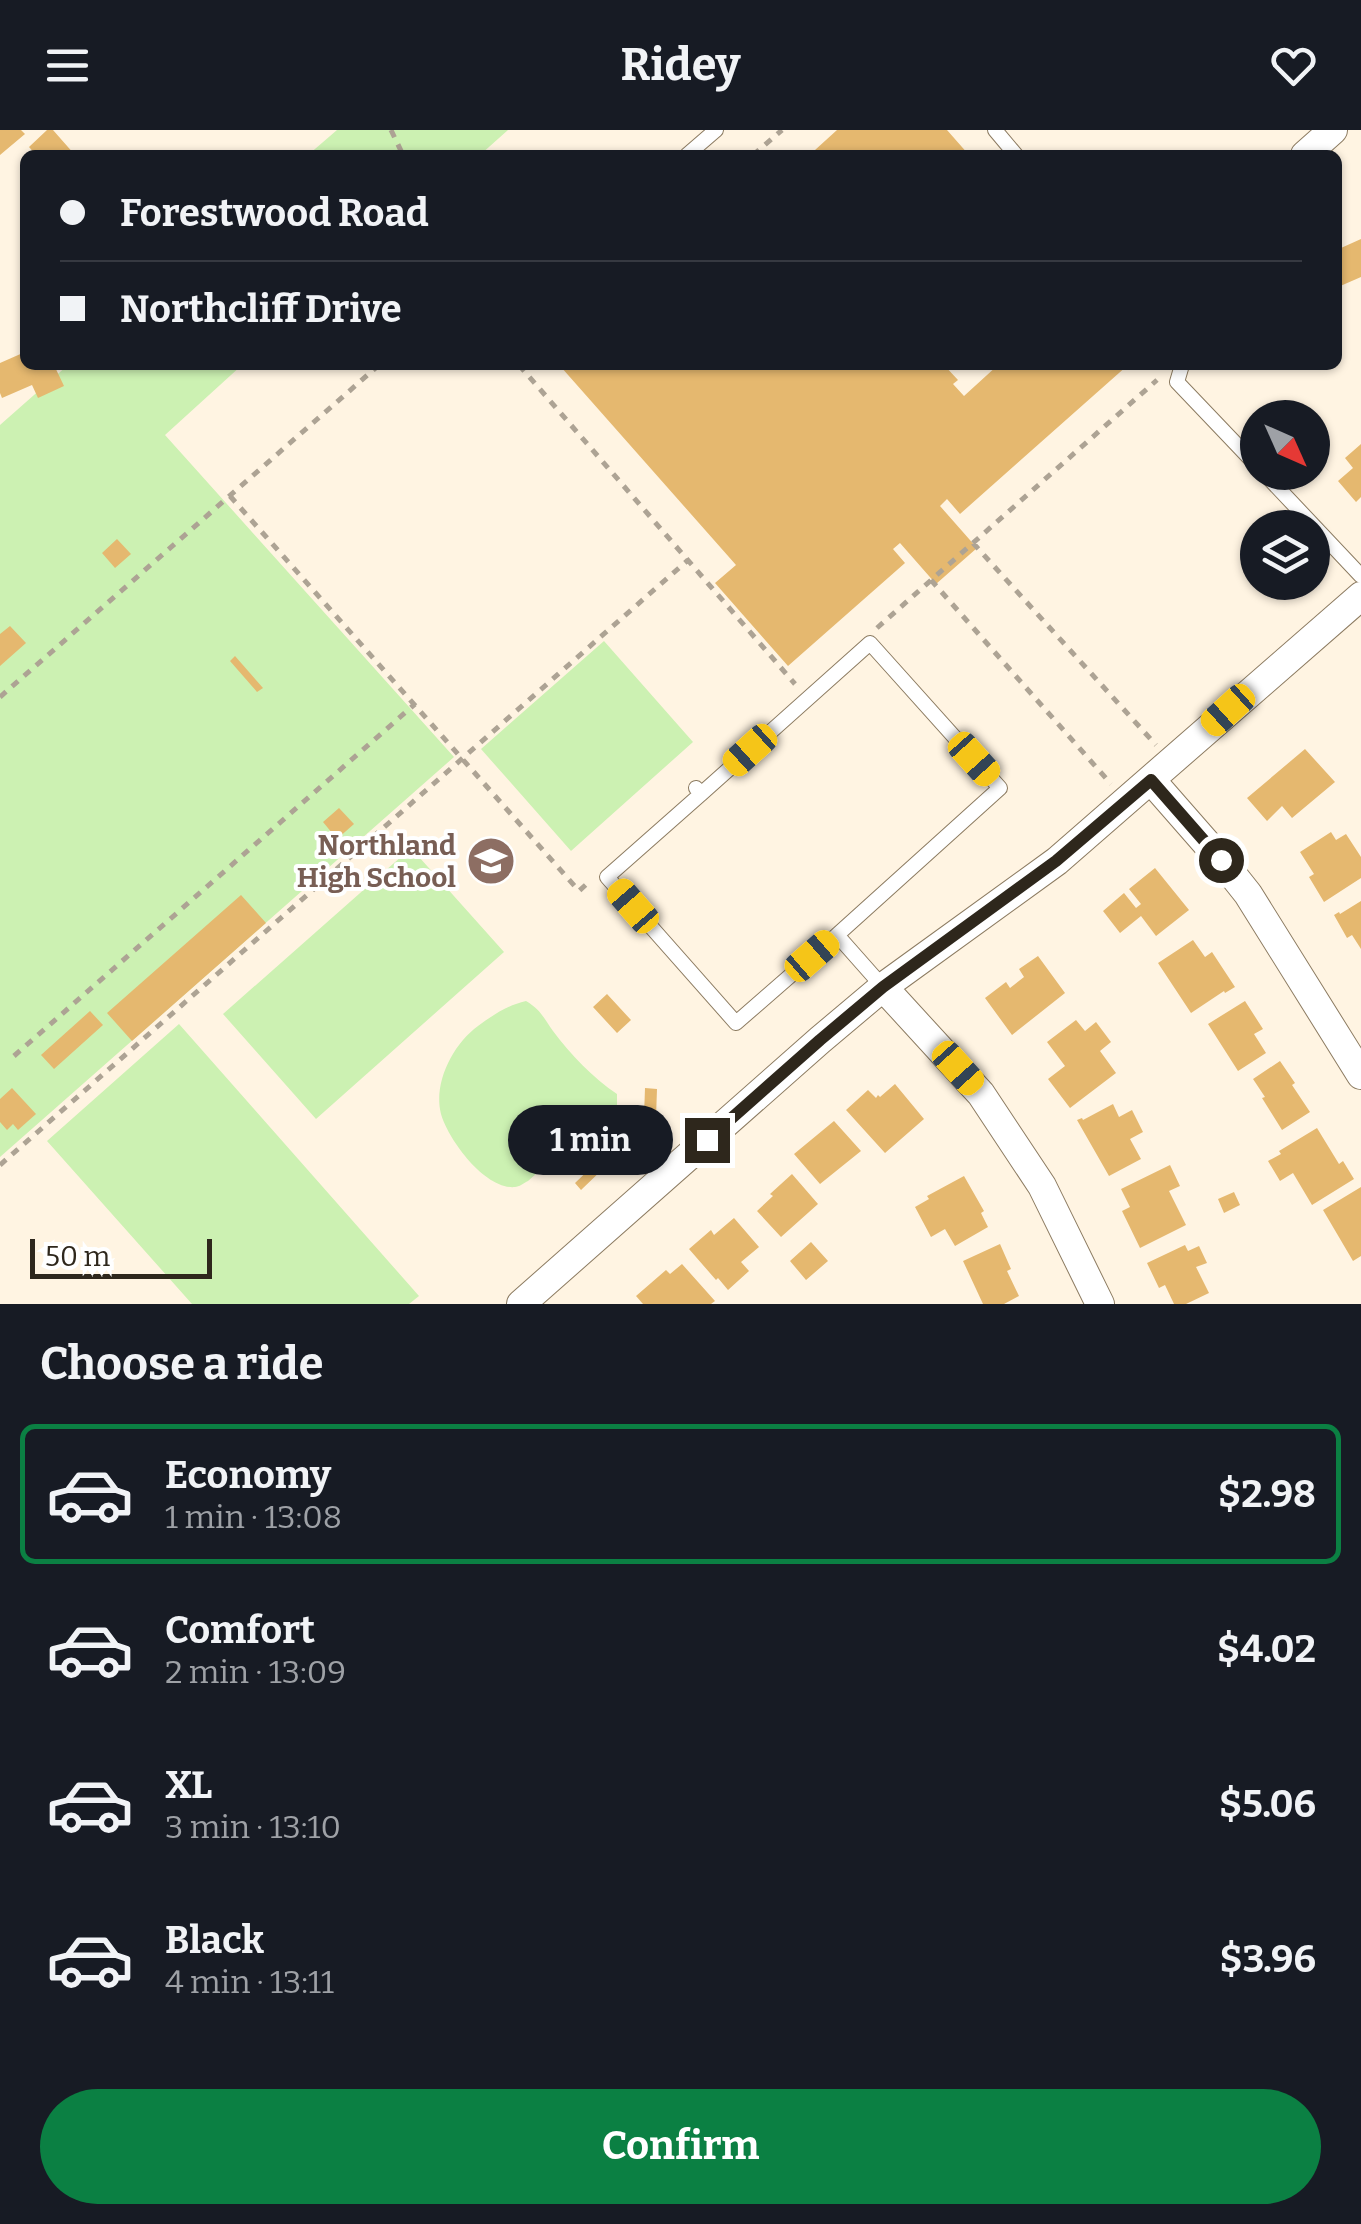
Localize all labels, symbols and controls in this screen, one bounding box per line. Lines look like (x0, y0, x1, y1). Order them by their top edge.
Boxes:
icon: menu (40, 38, 95, 93)
text: Ridey (620, 38, 741, 92)
icon: heart (1266, 38, 1321, 93)
text: Forestwood Road (120, 190, 429, 236)
text: Northcliff Drive (120, 286, 402, 332)
north arrow (1240, 400, 1330, 490)
map controls (1240, 400, 1330, 600)
button: layers (1240, 510, 1330, 600)
car (1196, 679, 1260, 741)
car (718, 719, 782, 781)
car (943, 727, 1005, 791)
place label: Northland High School (297, 829, 456, 894)
school or university icon: Northland High School (465, 835, 517, 887)
route start (1199, 838, 1244, 883)
car (602, 874, 664, 938)
car (780, 925, 844, 987)
car (927, 1036, 989, 1100)
callout: 1 min (507, 1105, 672, 1175)
route end (685, 1118, 730, 1163)
text: 1 min (550, 1121, 631, 1159)
scale bar (30, 1234, 212, 1278)
text: 50 m (45, 1240, 110, 1273)
text: Choose a ride (40, 1337, 323, 1391)
icon: car (45, 1449, 135, 1539)
text: Economy (165, 1452, 331, 1498)
text: $2.98 (1218, 1471, 1316, 1517)
text: 1 min · 13:08 (165, 1498, 342, 1536)
icon: car (45, 1604, 135, 1694)
text: Comfort (165, 1607, 315, 1653)
text: $4.02 (1217, 1626, 1316, 1672)
text: 2 min · 13:09 (165, 1653, 346, 1691)
icon: car (45, 1759, 135, 1849)
text: XL (165, 1762, 212, 1808)
text: $5.06 (1219, 1781, 1316, 1827)
text: 3 min · 13:10 (165, 1808, 341, 1846)
icon: car (45, 1914, 135, 2004)
text: Black (165, 1917, 264, 1963)
text: $3.96 (1220, 1936, 1316, 1982)
text: 4 min · 13:11 (165, 1963, 334, 2001)
button: Confirm (40, 2089, 1321, 2204)

